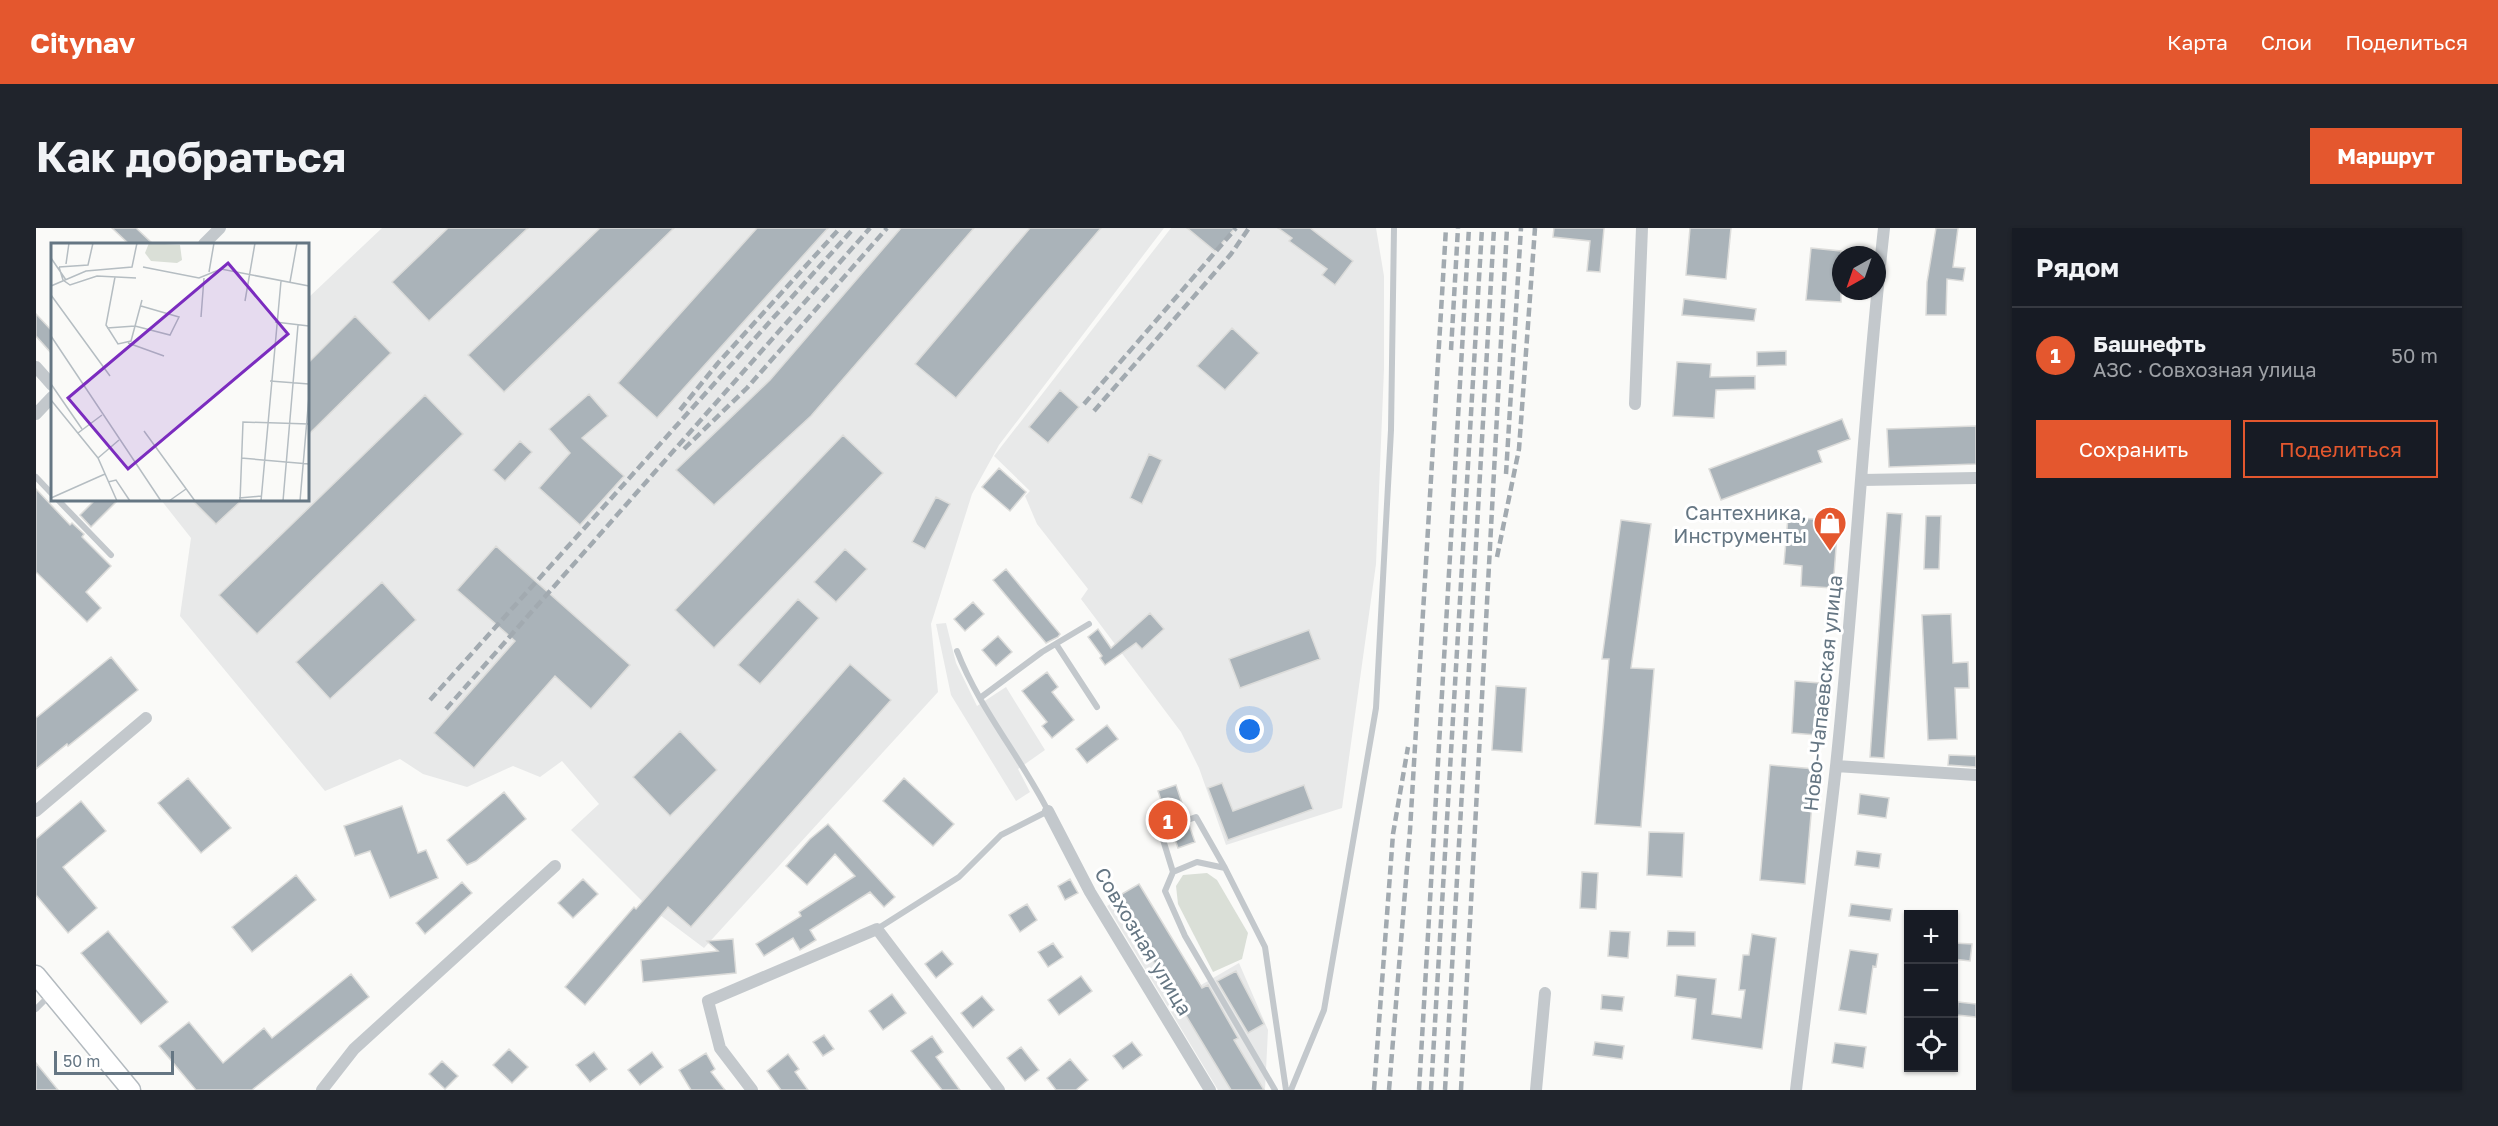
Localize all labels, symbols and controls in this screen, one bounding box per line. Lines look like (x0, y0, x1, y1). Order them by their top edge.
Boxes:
text: Citynav (30, 26, 135, 59)
text: Карта (2167, 29, 2228, 55)
text: Слои (2261, 29, 2312, 55)
text: Поделиться (2345, 29, 2468, 55)
button: Маршрут (2310, 128, 2462, 184)
text: Как добраться (36, 131, 346, 181)
inset map (51, 243, 309, 501)
north arrow (1832, 246, 1886, 300)
text: Рядом (2036, 252, 2119, 283)
text: Башнефть (2093, 330, 2206, 357)
text: 1 (2050, 343, 2061, 367)
text: 50 m (2391, 343, 2438, 367)
text: АЗС · Совхозная улица (2093, 357, 2317, 381)
button: Сохранить (2036, 420, 2231, 478)
button: Поделиться (2243, 420, 2438, 478)
place label: Сантехника, Инструменты (1673, 500, 1807, 547)
shop icon: Сантехника, Инструменты (1812, 505, 1848, 552)
street label: Ново-Чапаевская улица (1798, 574, 1846, 812)
your location (1235, 715, 1264, 744)
pin: 1 (1148, 798, 1188, 842)
street label: Совхозная улица (1090, 863, 1198, 1019)
map controls (1904, 910, 1958, 1072)
button: + (1904, 910, 1958, 964)
button: − (1904, 964, 1958, 1018)
button: locate (1904, 1018, 1958, 1072)
scale bar (54, 1048, 174, 1076)
text: 50 m (63, 1051, 100, 1071)

